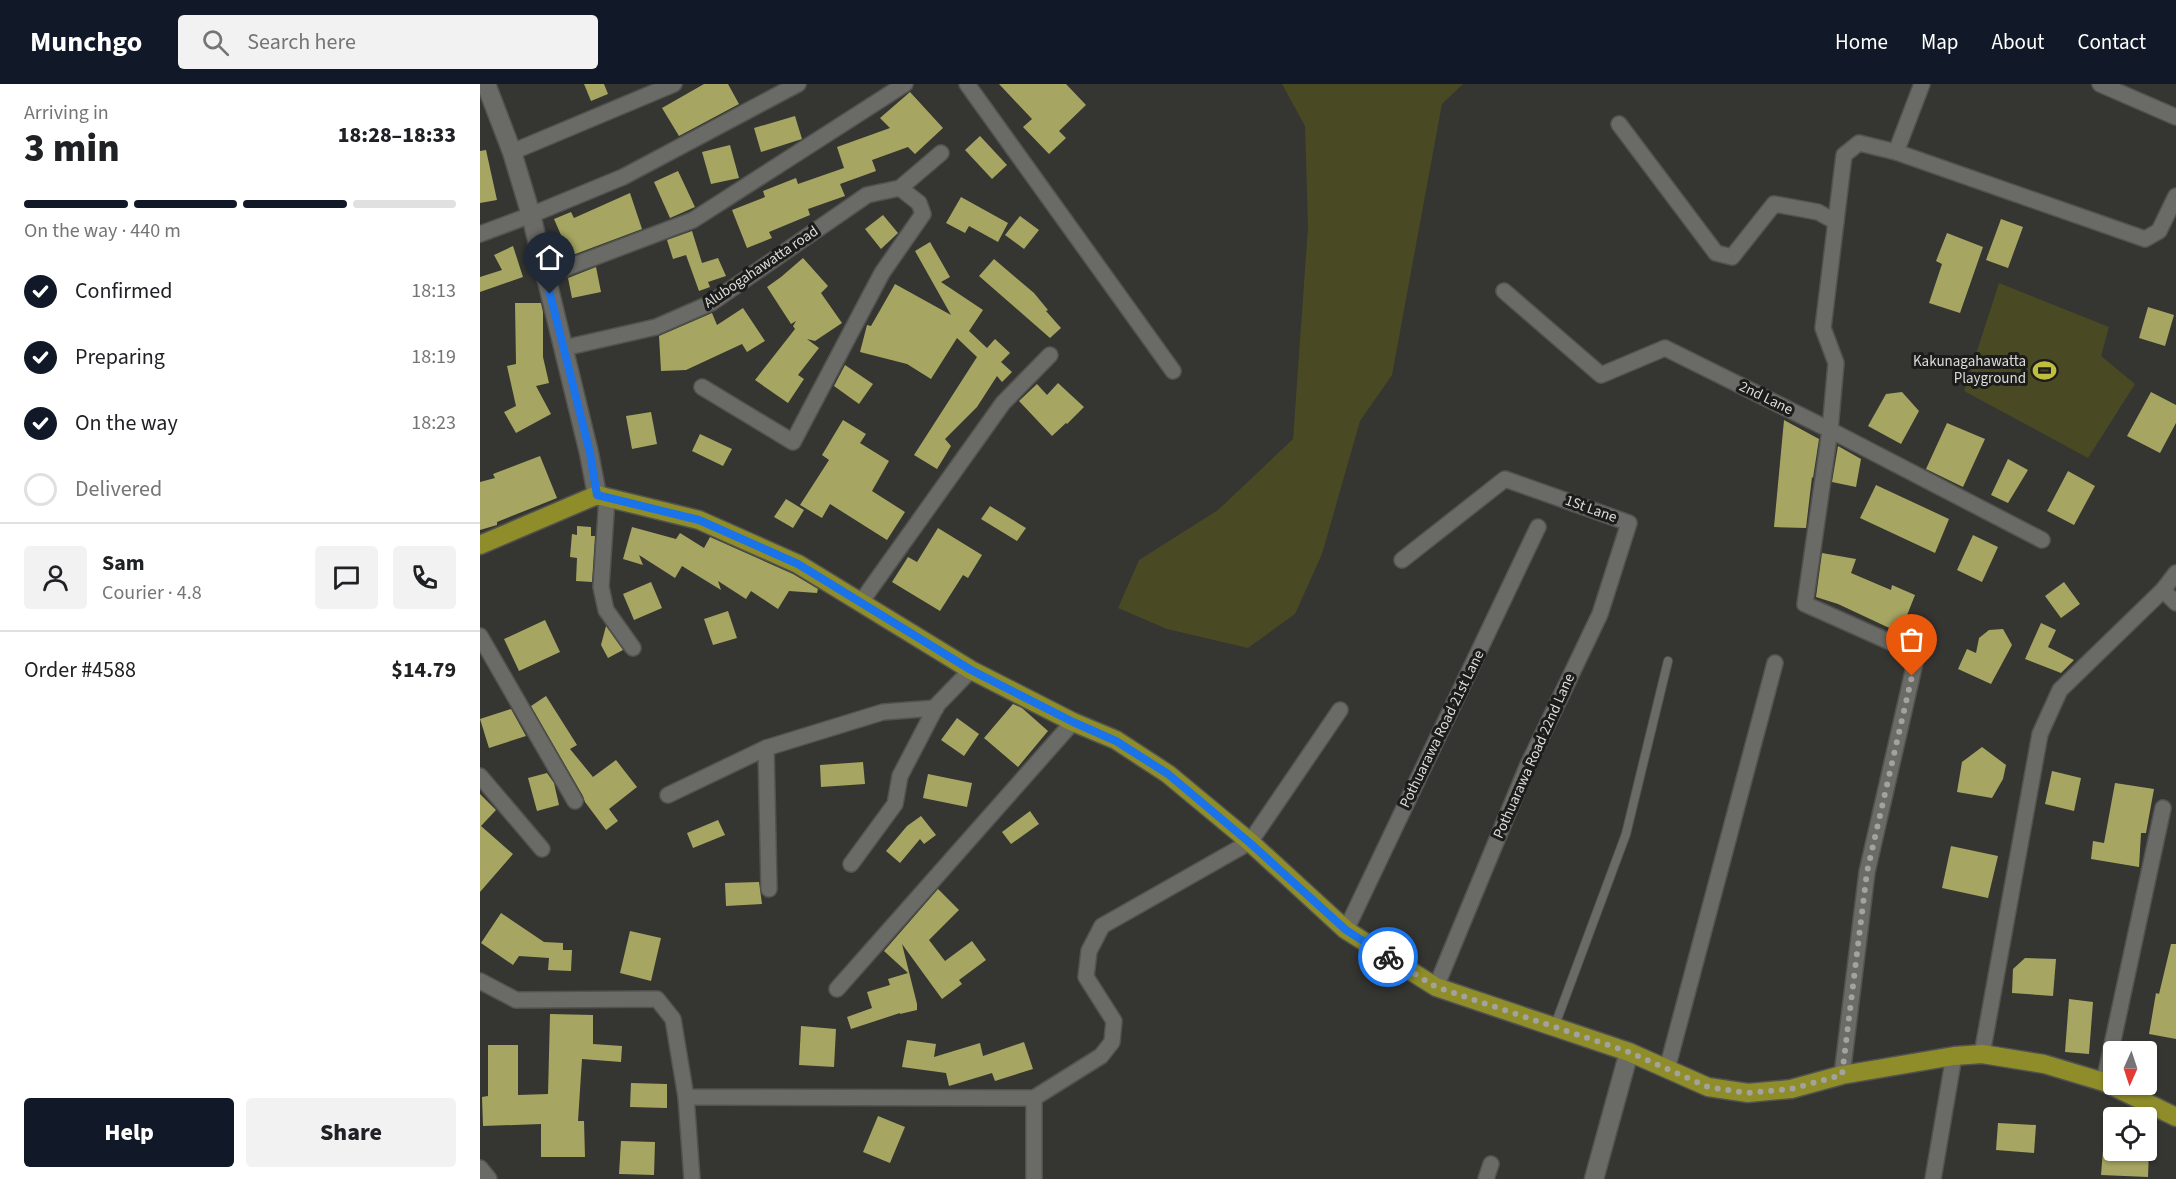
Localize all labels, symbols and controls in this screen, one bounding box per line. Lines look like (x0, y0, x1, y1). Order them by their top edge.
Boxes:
search box (178, 15, 598, 69)
text: Munchgo (30, 22, 142, 62)
icon: search (199, 26, 232, 59)
text: Search here (247, 26, 356, 58)
text: Home (1835, 27, 1888, 57)
text: Map (1921, 27, 1959, 57)
text: About (1992, 27, 2044, 57)
text: Contact (2077, 27, 2146, 57)
text: Arriving in (24, 99, 109, 127)
text: 18:28–18:33 (338, 119, 456, 151)
text: 3 min (24, 121, 120, 177)
text: On the way · 440 m (24, 217, 181, 245)
street label: Alubogahawatta road (700, 221, 822, 313)
pin (524, 232, 575, 294)
icon: home (533, 241, 566, 274)
icon: check (24, 275, 57, 308)
text: Confirmed (75, 275, 172, 307)
text: 18:13 (411, 277, 456, 305)
icon: check (24, 341, 57, 374)
text: Preparing (75, 341, 165, 373)
text: 18:19 (411, 343, 456, 371)
place label: Kakunagahawatta Playground (1913, 351, 2026, 389)
sports icon: Kakunagahawatta Playground (2031, 357, 2057, 383)
street label: 2nd Lane (1736, 376, 1796, 420)
icon: check (24, 407, 57, 440)
text: On the way (75, 407, 178, 439)
text: 18:23 (411, 409, 456, 437)
text: Delivered (75, 473, 162, 505)
street label: 1St Lane (1562, 490, 1620, 528)
button: person (24, 546, 87, 609)
button: chat (315, 546, 378, 609)
button: phone (393, 546, 456, 609)
text: Sam (102, 547, 145, 579)
text: Courier · 4.8 (102, 579, 202, 607)
pin (1886, 614, 1937, 676)
icon: bag (1895, 623, 1928, 656)
street label: Pothuarawa Road 21st Lane (1395, 647, 1489, 811)
text: Order #4588 (24, 654, 136, 686)
text: $14.79 (391, 654, 456, 686)
street label: Pothuarawa Road 22nd Lane (1488, 670, 1580, 842)
courier (1358, 927, 1418, 987)
icon: bike (1372, 941, 1405, 974)
north arrow (2103, 1041, 2157, 1095)
map controls (2103, 1041, 2157, 1161)
button: Help (24, 1098, 234, 1167)
button: Share (246, 1098, 456, 1167)
button: locate (2103, 1107, 2157, 1161)

